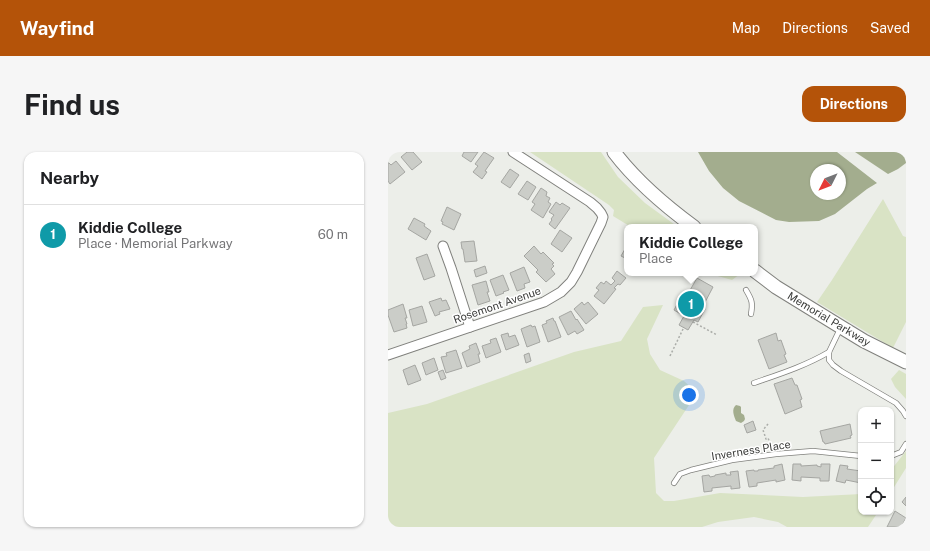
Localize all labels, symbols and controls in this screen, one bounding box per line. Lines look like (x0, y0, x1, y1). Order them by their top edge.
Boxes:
text: Wayfind (20, 17, 94, 39)
text: Map (732, 20, 760, 36)
text: Directions (782, 20, 848, 36)
text: Saved (870, 20, 910, 36)
button: Directions (802, 86, 906, 122)
text: Find us (24, 88, 120, 121)
north arrow (810, 164, 846, 200)
text: Nearby (40, 168, 99, 188)
text: Kiddie College (78, 219, 182, 236)
popup (624, 224, 758, 276)
text: 1 (50, 227, 56, 242)
text: 60 m (318, 227, 348, 242)
text: Kiddie College (639, 234, 743, 251)
text: Place · Memorial Parkway (78, 236, 233, 251)
text: Place (639, 251, 673, 266)
street label: Rosemont Avenue (452, 284, 542, 326)
pin: 1 (678, 289, 704, 319)
street label: Memorial Parkway (785, 289, 873, 349)
your location (679, 385, 699, 405)
map controls (858, 407, 894, 515)
button: + (858, 407, 894, 443)
street label: Inverness Place (711, 438, 791, 462)
button: − (858, 443, 894, 479)
button: locate (858, 479, 894, 515)

